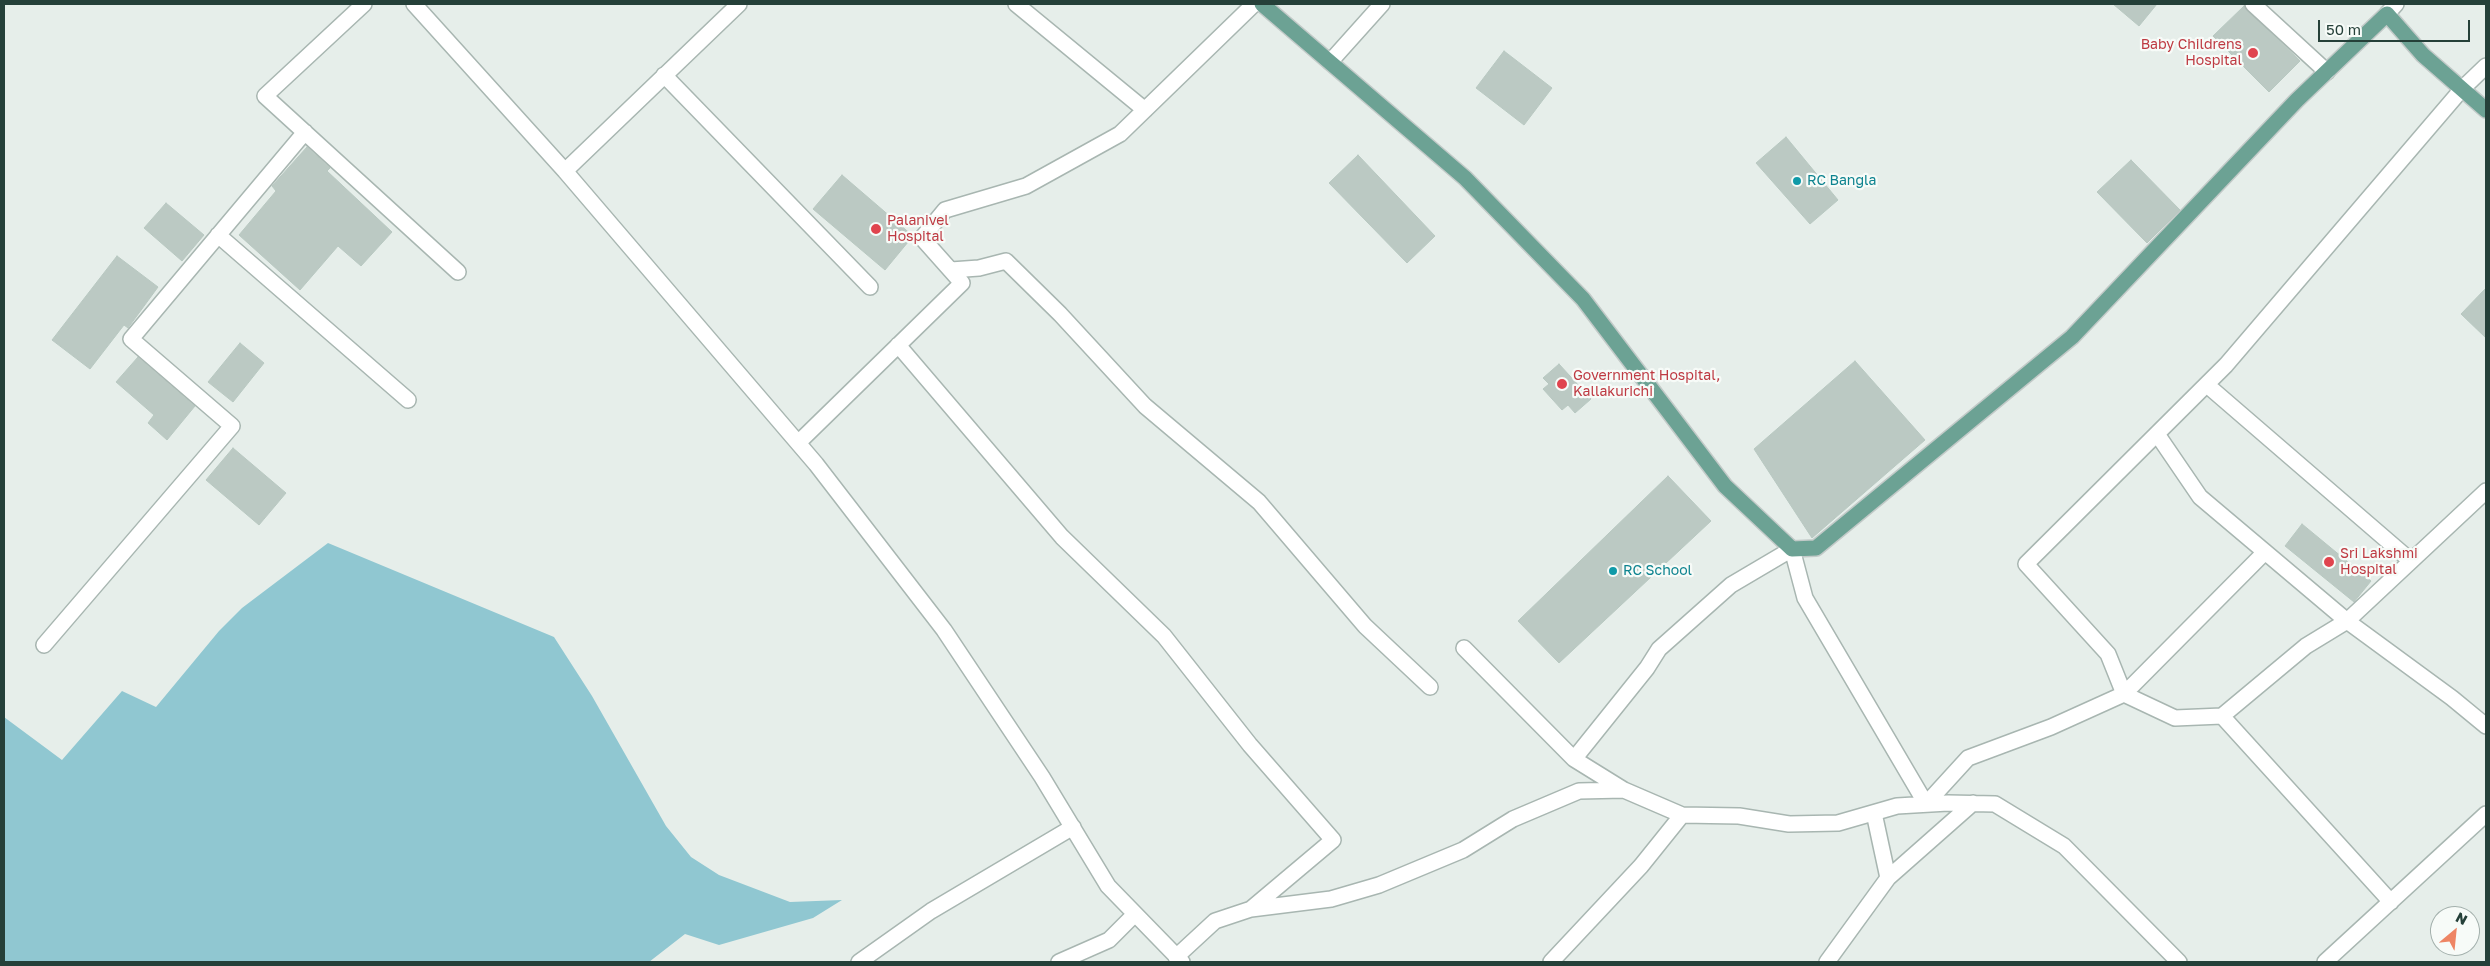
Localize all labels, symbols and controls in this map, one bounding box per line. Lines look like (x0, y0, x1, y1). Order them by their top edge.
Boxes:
scale bar (2320, 10, 2472, 42)
text: 50 m (2326, 20, 2361, 38)
place label: Baby Childrens Hospital (2141, 37, 2242, 70)
marker: Baby Childrens Hospital (2246, 46, 2260, 60)
place label: RC Bangla (1807, 173, 1876, 189)
marker: RC Bangla (1791, 175, 1803, 187)
place label: Palanivel Hospital (887, 213, 949, 246)
marker: Palanivel Hospital (869, 222, 883, 236)
place label: Government Hospital, Kallakurichi (1573, 368, 1721, 401)
marker: Government Hospital, Kallakurichi (1555, 377, 1569, 391)
place label: Sri Lakshmi Hospital (2340, 546, 2418, 578)
marker: Sri Lakshmi Hospital (2322, 555, 2336, 569)
place label: RC School (1623, 563, 1692, 579)
marker: RC School (1607, 565, 1619, 577)
north arrow (2430, 906, 2480, 956)
text: N (2453, 908, 2470, 928)

